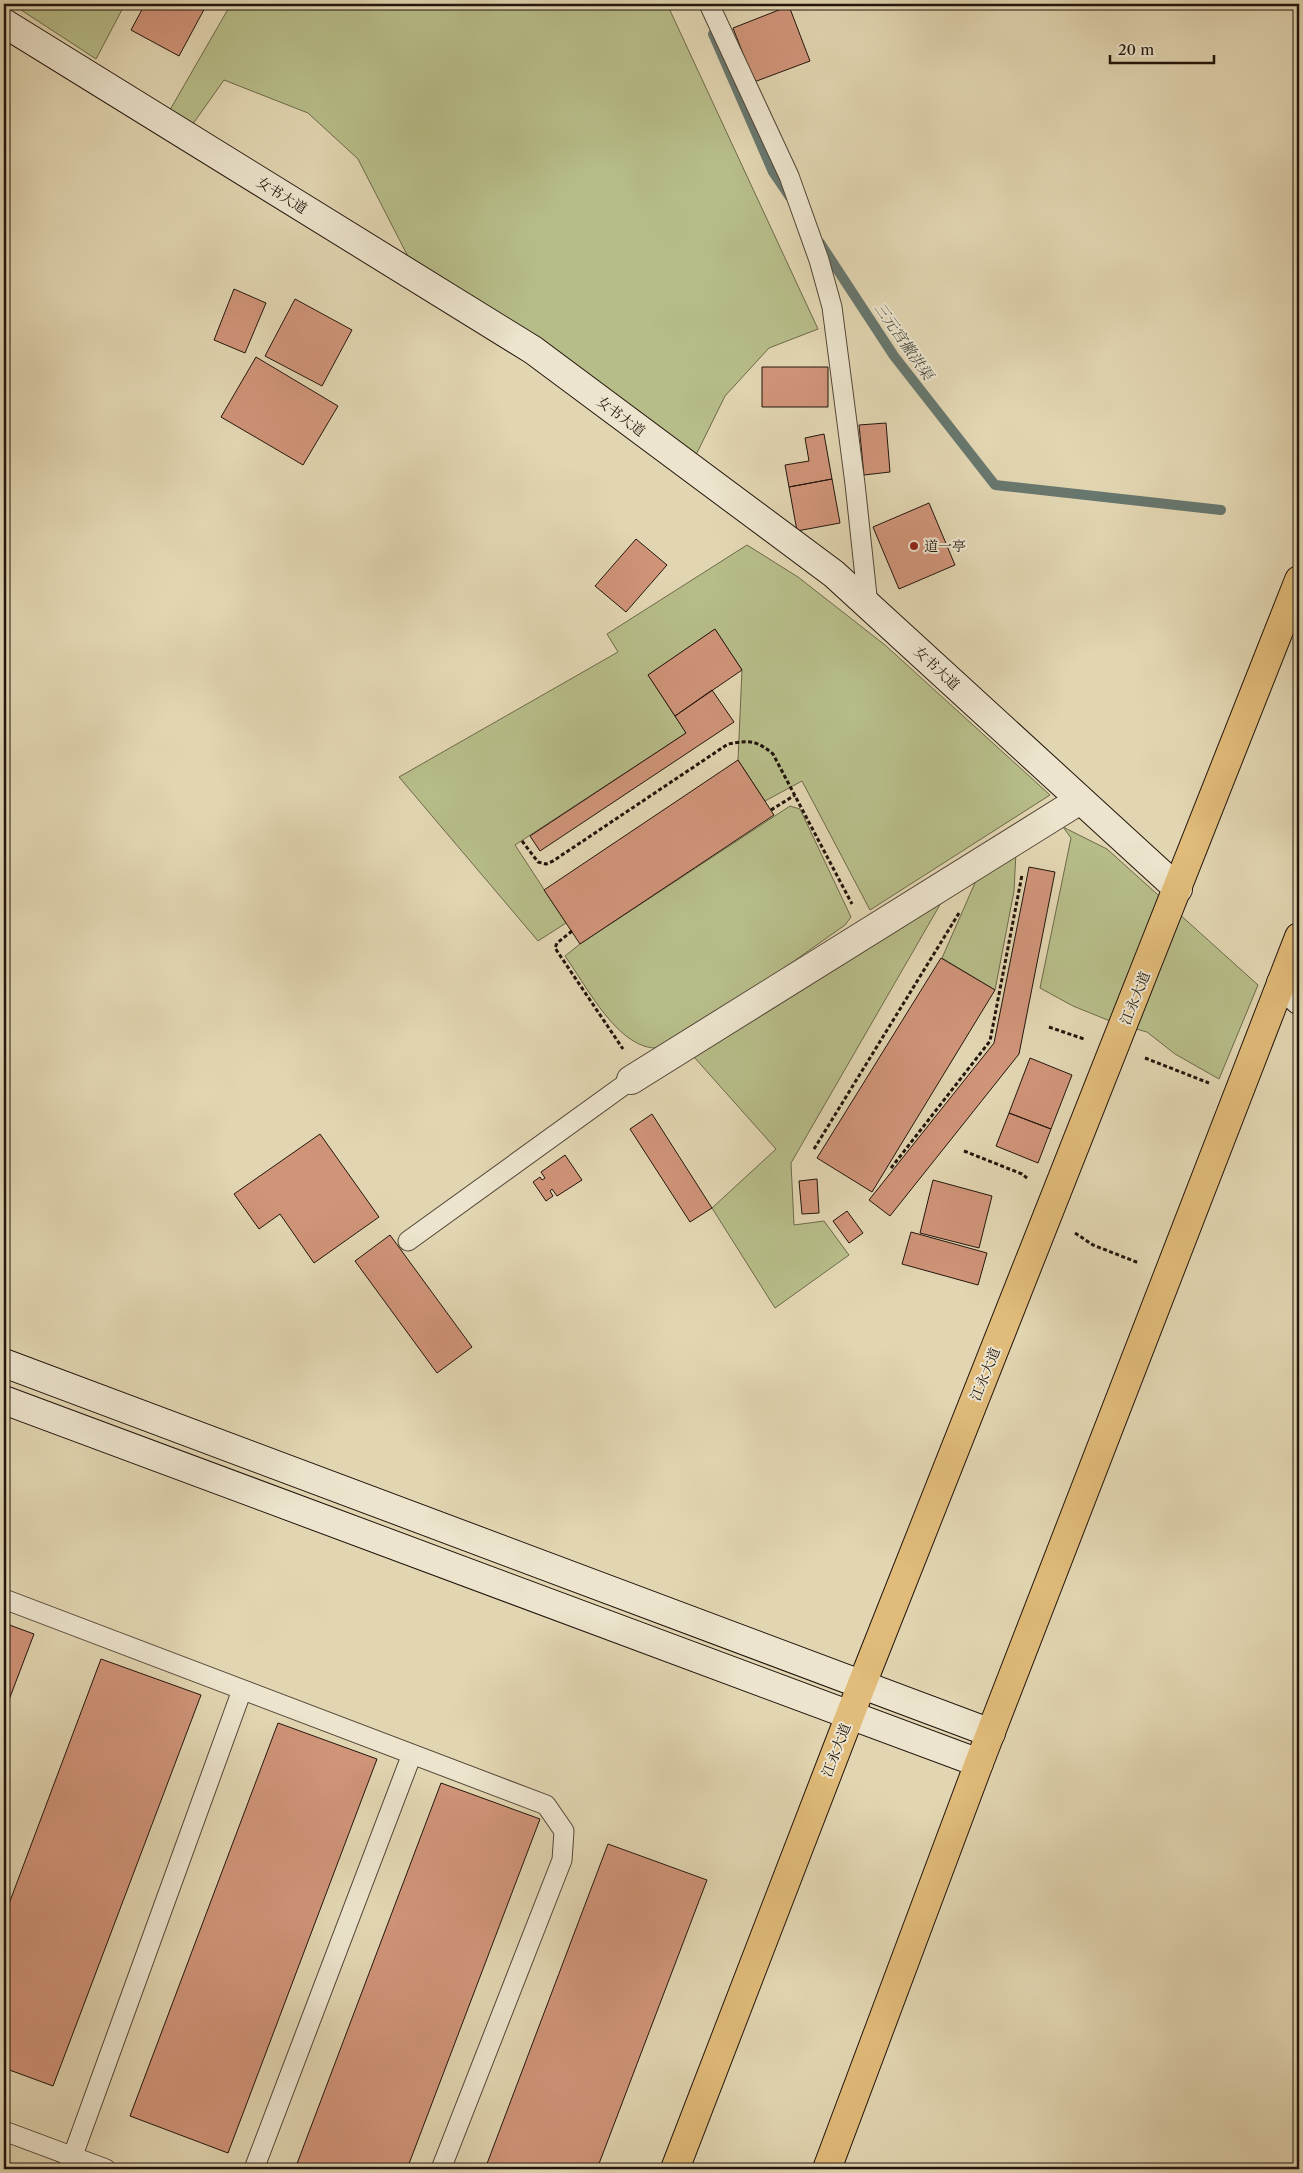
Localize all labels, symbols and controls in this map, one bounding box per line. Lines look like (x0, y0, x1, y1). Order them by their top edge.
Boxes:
scale bar (1110, 32, 1214, 64)
text: 20 m (1118, 40, 1154, 59)
street label: 女书大道 (253, 173, 311, 217)
water label: 三元宫撇洪渠 (870, 299, 939, 385)
street label: 女书大道 (593, 392, 649, 440)
place label: 道一亭 (924, 537, 966, 555)
marker: 道一亭 (908, 540, 920, 552)
street label: 女书大道 (910, 642, 964, 694)
street label: 江永大道 (1116, 969, 1154, 1027)
street label: 江永大道 (966, 1345, 1004, 1403)
street label: 江永大道 (818, 1721, 854, 1779)

